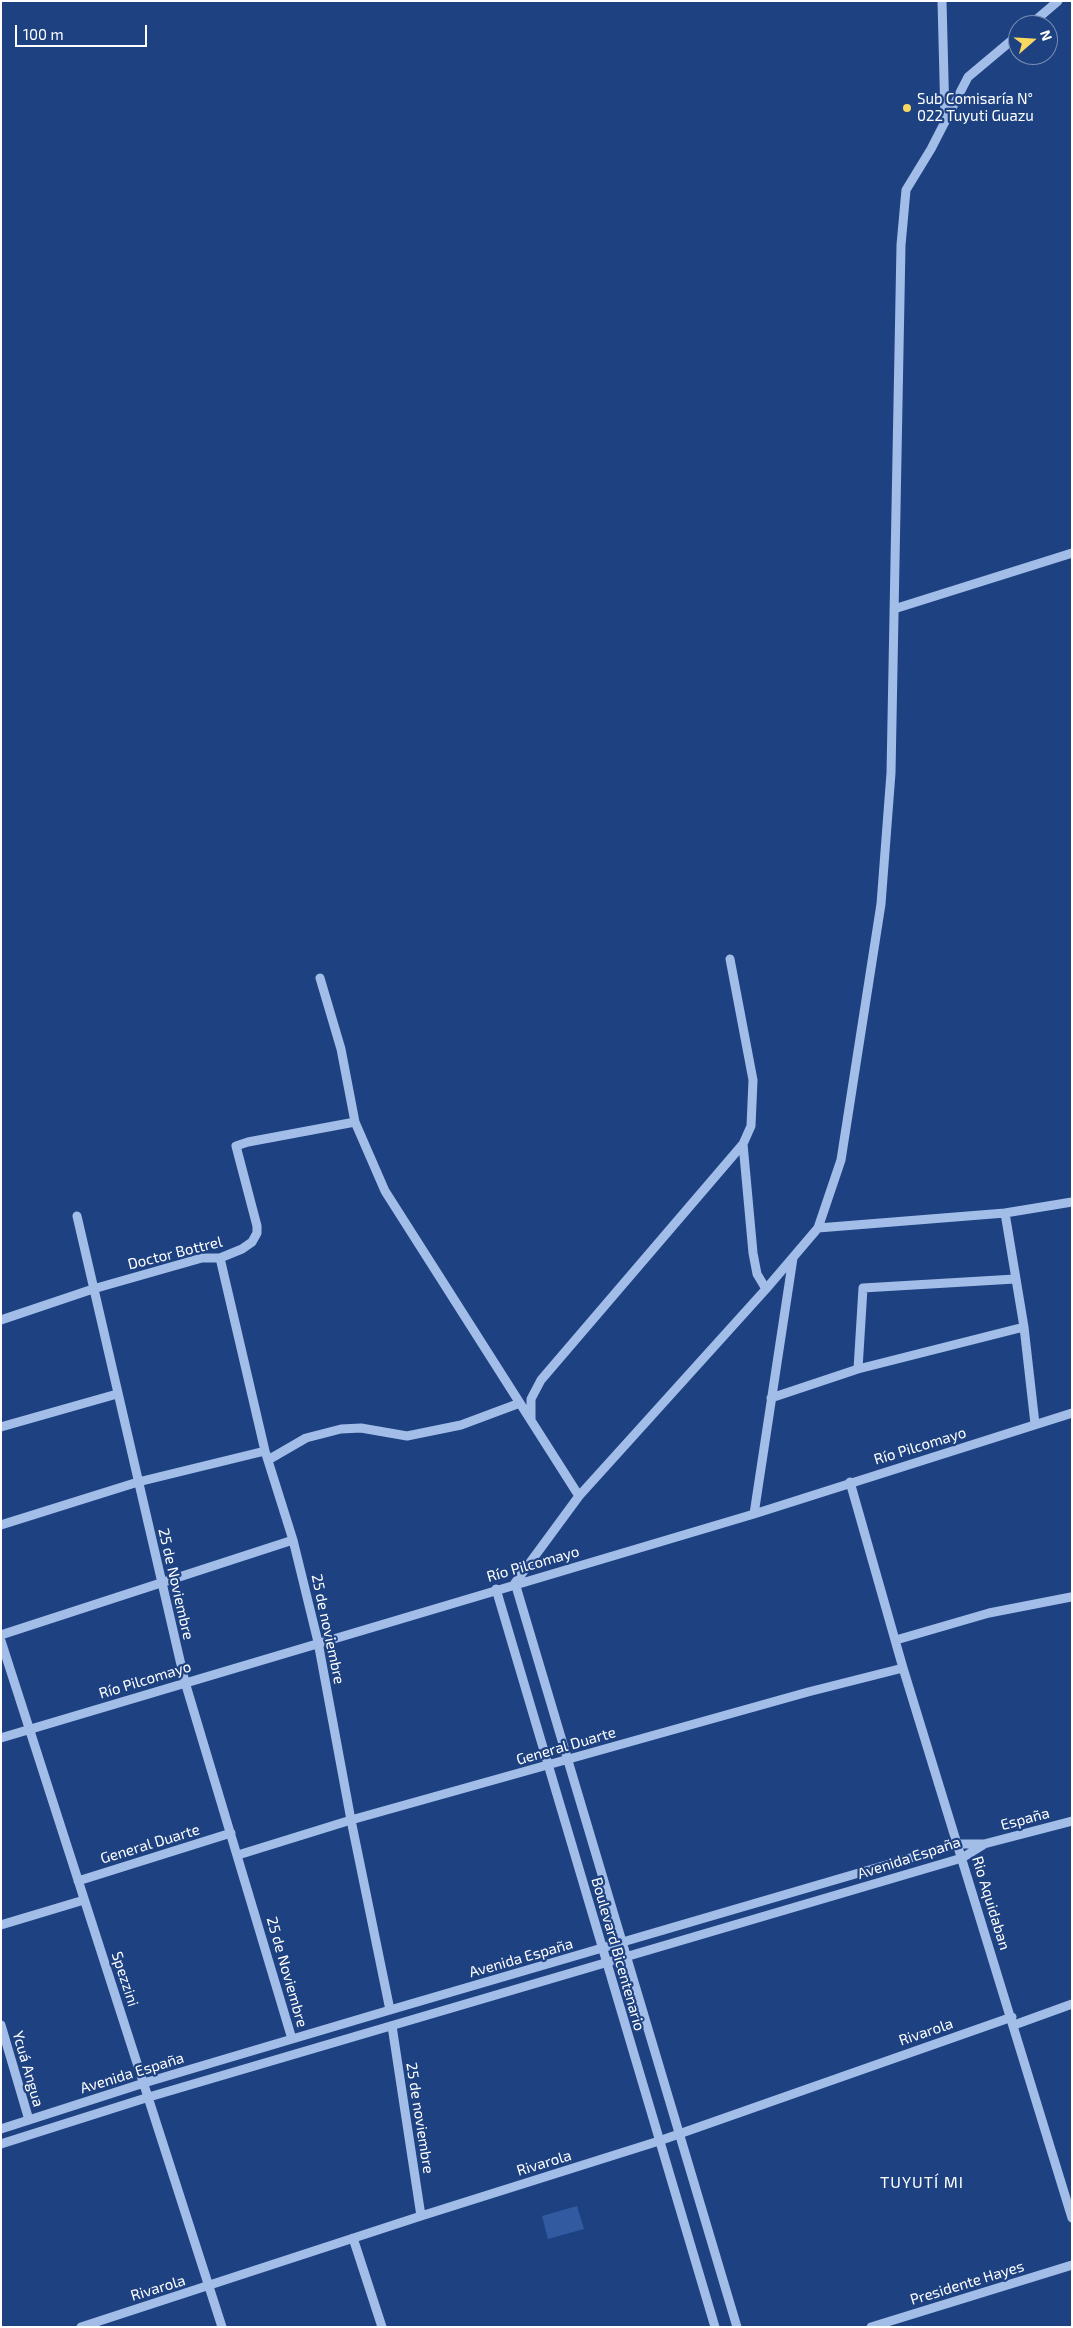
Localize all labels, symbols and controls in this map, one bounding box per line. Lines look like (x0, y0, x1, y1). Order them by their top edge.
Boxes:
scale bar (18, 15, 150, 47)
north arrow (1008, 15, 1058, 65)
text: 100 m (23, 25, 64, 43)
text: N (1037, 28, 1056, 43)
place label: Sub Comisaría N° 022 Tuyuti Guazu (917, 90, 1034, 125)
marker: Sub Comisaría N° 022 Tuyuti Guazu (901, 102, 913, 114)
street label: Doctor Bottrel (126, 1233, 224, 1273)
street label: Río Pilcomayo (872, 1423, 968, 1469)
street label: 25 de Noviembre (154, 1526, 198, 1642)
street label: Río Pilcomayo (485, 1542, 581, 1586)
street label: 25 de noviembre (308, 1572, 348, 1686)
street label: Río Pilcomayo (97, 1657, 193, 1703)
street label: General Duarte (514, 1723, 618, 1769)
street label: España (999, 1804, 1051, 1834)
street label: General Duarte (98, 1820, 202, 1868)
street label: Avenida España (855, 1833, 963, 1883)
street label: Rio Aquidaban (968, 1854, 1014, 1952)
street label: Boulevard Bicentenario (587, 1875, 649, 2033)
street label: 25 de Noviembre (263, 1915, 311, 2029)
street label: Avenida España (467, 1935, 575, 1981)
street label: Spezzini (108, 1949, 142, 2009)
street label: Rivarola (897, 2014, 955, 2050)
street label: Ycuá Angua (9, 2029, 47, 2109)
street label: Avenida España (78, 2049, 186, 2097)
street label: 25 de noviembre (402, 2061, 438, 2175)
street label: Rivarola (515, 2146, 573, 2180)
district label: TUYUTÍ MI (879, 2173, 965, 2193)
street label: Presidente Hayes (908, 2257, 1026, 2309)
street label: Rivarola (129, 2271, 187, 2305)

